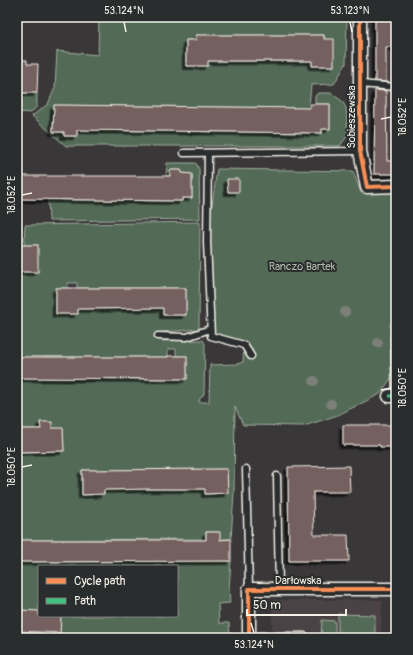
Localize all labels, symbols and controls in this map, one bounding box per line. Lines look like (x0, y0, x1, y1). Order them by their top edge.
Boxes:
text: 53.124°N (104, 5, 144, 17)
text: 53.123°N (330, 5, 370, 17)
street label: Sobieszewska (345, 85, 358, 149)
text: 18.052°E (397, 98, 409, 136)
text: 18.052°E (6, 176, 18, 214)
park label: Ranczo Bartek (269, 260, 336, 273)
text: 18.050°E (397, 368, 409, 408)
text: 18.050°E (6, 447, 18, 487)
legend (38, 565, 178, 617)
text: Cycle path (74, 574, 126, 589)
street label: Darłowska (275, 574, 321, 587)
scale bar (247, 591, 346, 617)
text: Path (74, 594, 96, 609)
text: 50 m (253, 598, 281, 613)
text: 53.124°N (234, 639, 274, 651)

